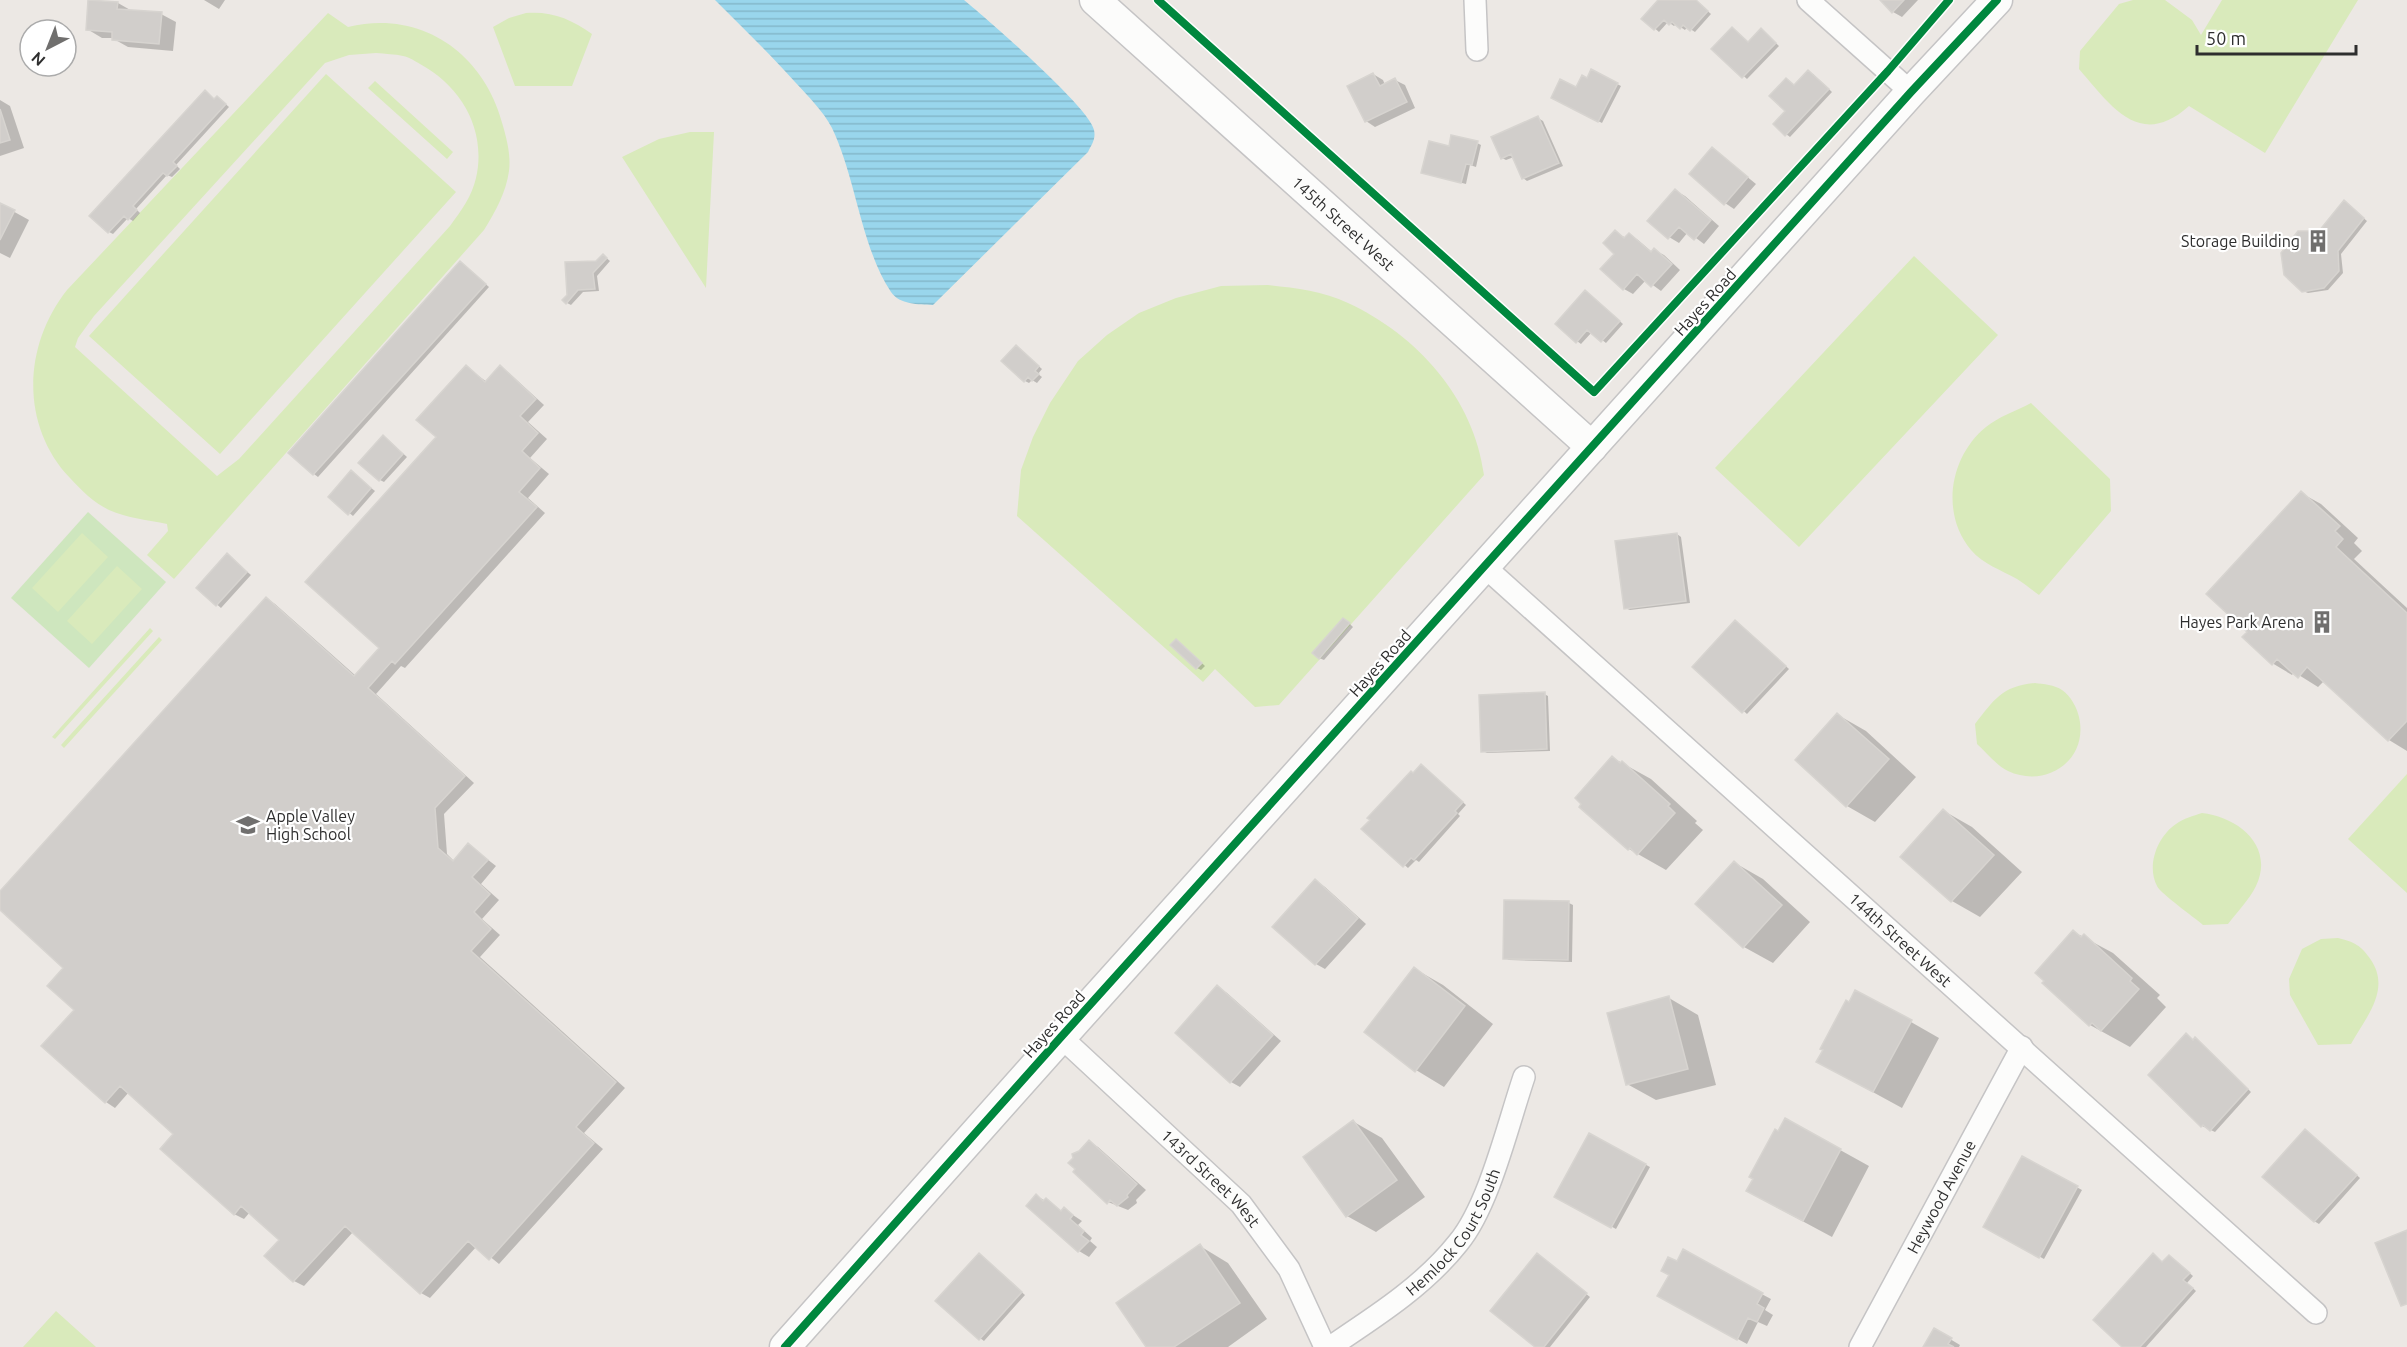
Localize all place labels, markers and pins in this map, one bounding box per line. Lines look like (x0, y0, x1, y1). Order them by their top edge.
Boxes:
building icon: Storage Building (2305, 228, 2331, 254)
place label: Storage Building (2181, 232, 2300, 250)
building icon: Hayes Park Arena (2309, 609, 2335, 635)
place label: Hayes Park Arena (2179, 613, 2304, 631)
place label: Apple Valley High School (266, 807, 355, 843)
school or university icon: Apple Valley High School (235, 812, 261, 838)

